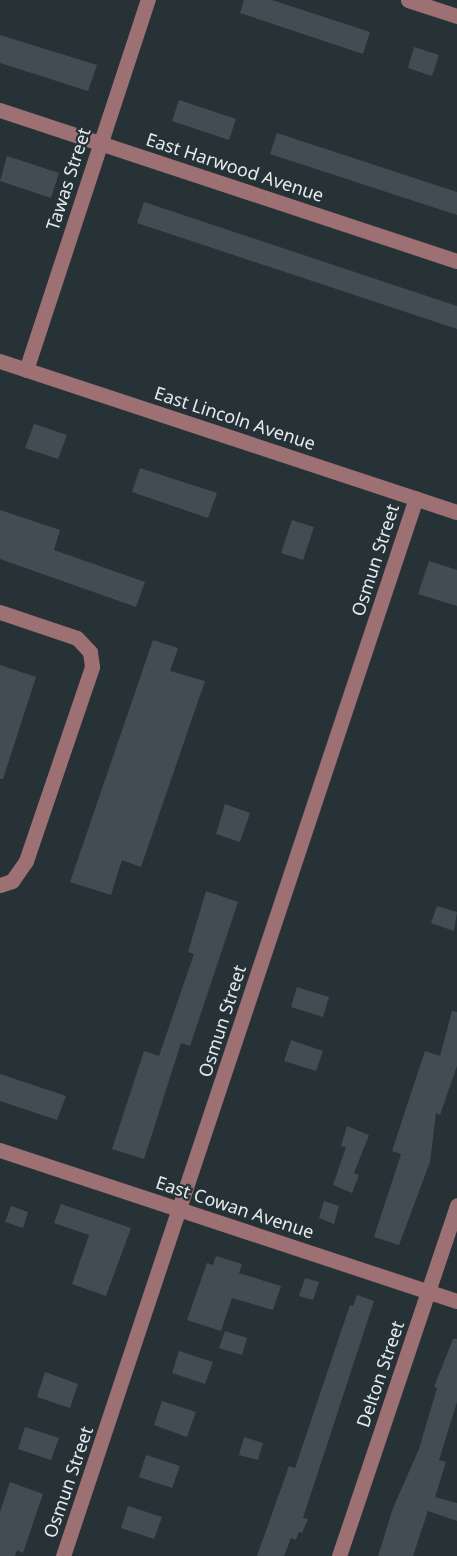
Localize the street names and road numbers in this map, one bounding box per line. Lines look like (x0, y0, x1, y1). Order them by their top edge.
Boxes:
street label: Tawas Street (41, 125, 95, 233)
street label: East Harwood Avenue (143, 128, 327, 206)
street label: East Lincoln Avenue (152, 382, 318, 454)
street label: Osmun Street (347, 501, 403, 619)
street label: Osmun Street (194, 962, 250, 1080)
street label: East Cowan Avenue (153, 1171, 317, 1243)
street label: Delton Street (352, 1318, 408, 1430)
street label: Osmun Street (39, 1423, 97, 1541)

